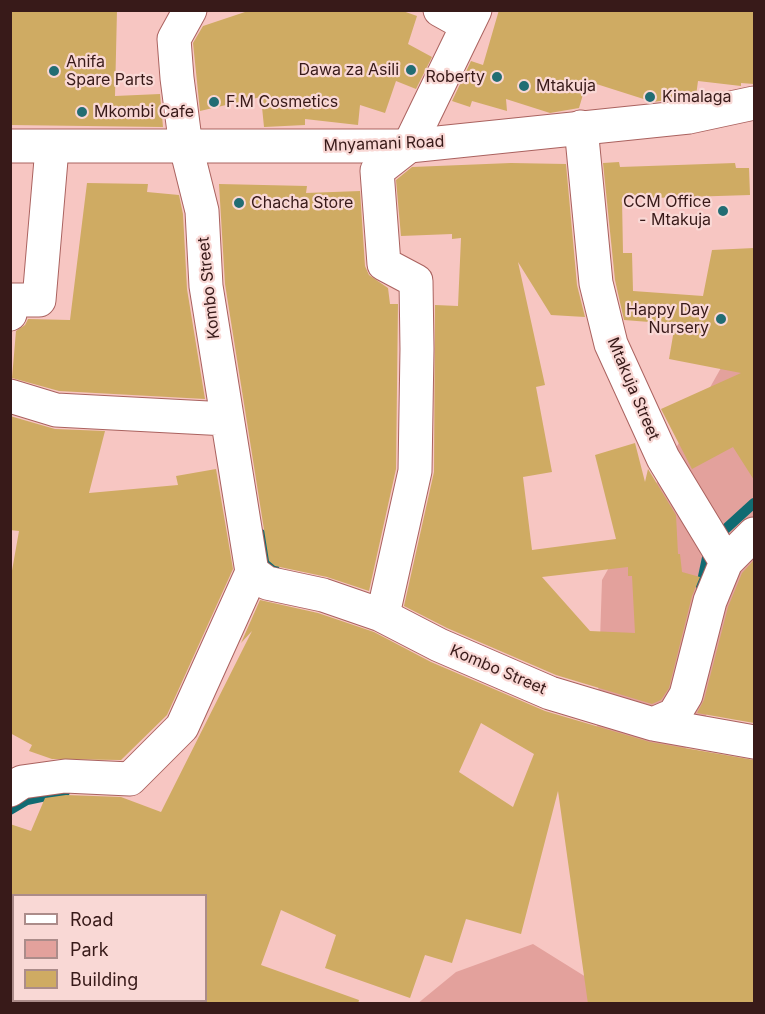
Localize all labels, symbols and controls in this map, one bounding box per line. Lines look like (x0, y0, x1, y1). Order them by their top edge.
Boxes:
place label: Anifa Spare Parts (66, 52, 154, 90)
place label: Dawa za Asili (298, 60, 399, 80)
marker: Dawa za Asili (404, 63, 418, 77)
marker: Anifa Spare Parts (47, 64, 61, 78)
place label: Roberty (425, 67, 485, 87)
marker: Roberty (490, 70, 504, 84)
place label: Mtakuja (536, 76, 596, 96)
marker: Mtakuja (517, 79, 531, 93)
place label: Kimalaga (662, 87, 732, 107)
marker: Kimalaga (643, 90, 657, 104)
place label: F.M Cosmetics (226, 92, 338, 112)
marker: F.M Cosmetics (207, 95, 221, 109)
place label: Mkombi Cafe (94, 102, 194, 122)
marker: Mkombi Cafe (75, 105, 89, 119)
street label: Mnyamani Road (323, 132, 445, 156)
place label: CCM Office - Mtakuja (623, 192, 711, 230)
place label: Chacha Store (251, 193, 353, 213)
marker: Chacha Store (232, 196, 246, 210)
marker: CCM Office - Mtakuja (716, 204, 730, 218)
street label: Kombo Street (194, 236, 224, 340)
place label: Happy Day Nursery (626, 300, 709, 338)
marker: Happy Day Nursery (714, 312, 728, 326)
street label: Mtakuja Street (603, 335, 663, 443)
street label: Kombo Street (447, 641, 549, 699)
legend (12, 894, 207, 1002)
text: Road (70, 909, 113, 930)
text: Park (70, 939, 109, 960)
text: Building (70, 969, 138, 990)

